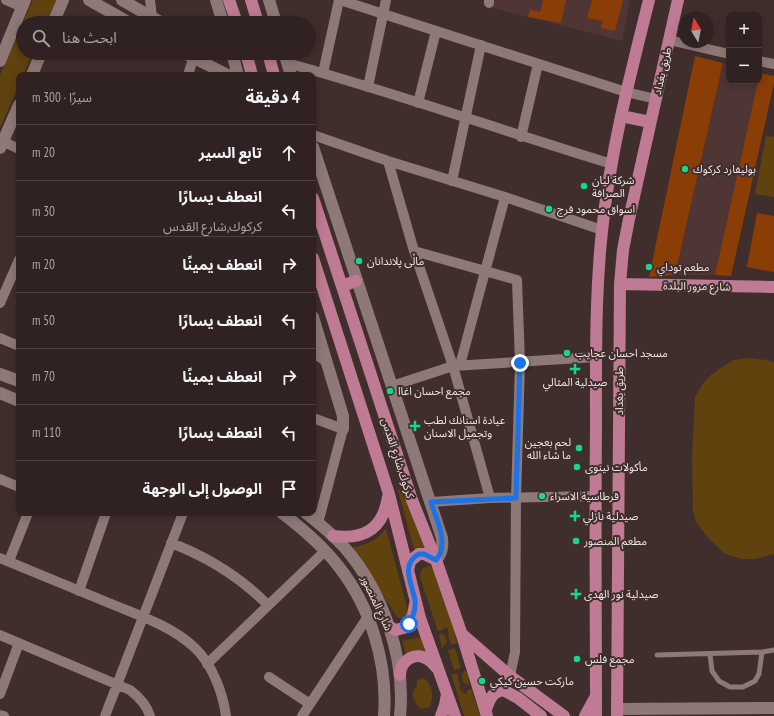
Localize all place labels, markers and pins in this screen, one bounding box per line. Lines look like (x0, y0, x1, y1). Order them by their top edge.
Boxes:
place label: بوليفارد كركوك (693, 162, 756, 176)
marker: بوليفارد كركوك (680, 164, 690, 174)
place label: شركة ليان الصرافة (592, 173, 635, 200)
marker: شركة ليان الصرافة (579, 181, 589, 191)
place label: اسواق محمود فرج (557, 202, 635, 217)
marker: اسواق محمود فرج (544, 204, 554, 214)
place label: ماڵی پلاندانان (367, 253, 424, 269)
marker: ماڵی پلاندانان (354, 256, 364, 266)
place label: مطعم توداي (657, 260, 710, 277)
marker: مطعم توداي (644, 262, 654, 272)
place label: مسجد احسان عجايب (575, 346, 668, 360)
marker: مسجد احسان عجايب (562, 348, 572, 358)
marker: صيدلية المثالي (570, 364, 580, 374)
place label: صيدلية المثالي (543, 375, 607, 392)
place label: مجمع احسان اغاا (398, 384, 471, 399)
marker: مجمع احسان اغاا (385, 386, 395, 396)
place label: عيادة اسنانك لطب وتجميل الاسنان (424, 413, 506, 440)
marker: عيادة اسنانك لطب وتجميل الاسنان (409, 420, 421, 432)
place label: لحم بعجين ما شاء الله (525, 435, 571, 462)
marker: لحم بعجين ما شاء الله (574, 443, 584, 453)
place label: مأكولات نينوى (585, 460, 648, 474)
marker: مأكولات نينوى (572, 462, 582, 472)
place label: قرطاسية الاسراء (550, 489, 619, 503)
marker: قرطاسية الاسراء (537, 491, 547, 501)
place label: صيدلية نازلي (583, 509, 638, 526)
marker: صيدلية نازلي (570, 511, 580, 521)
place label: مطعم المنصور (583, 534, 647, 550)
marker: مطعم المنصور (571, 536, 581, 546)
place label: صيدلية نور الهدى (584, 587, 658, 601)
marker: صيدلية نور الهدى (571, 589, 581, 599)
place label: مجمع فلس (585, 652, 635, 667)
marker: مجمع فلس (572, 654, 582, 664)
place label: ماركت حسين كيكي (490, 674, 574, 691)
marker: ماركت حسين كيكي (477, 676, 487, 686)

